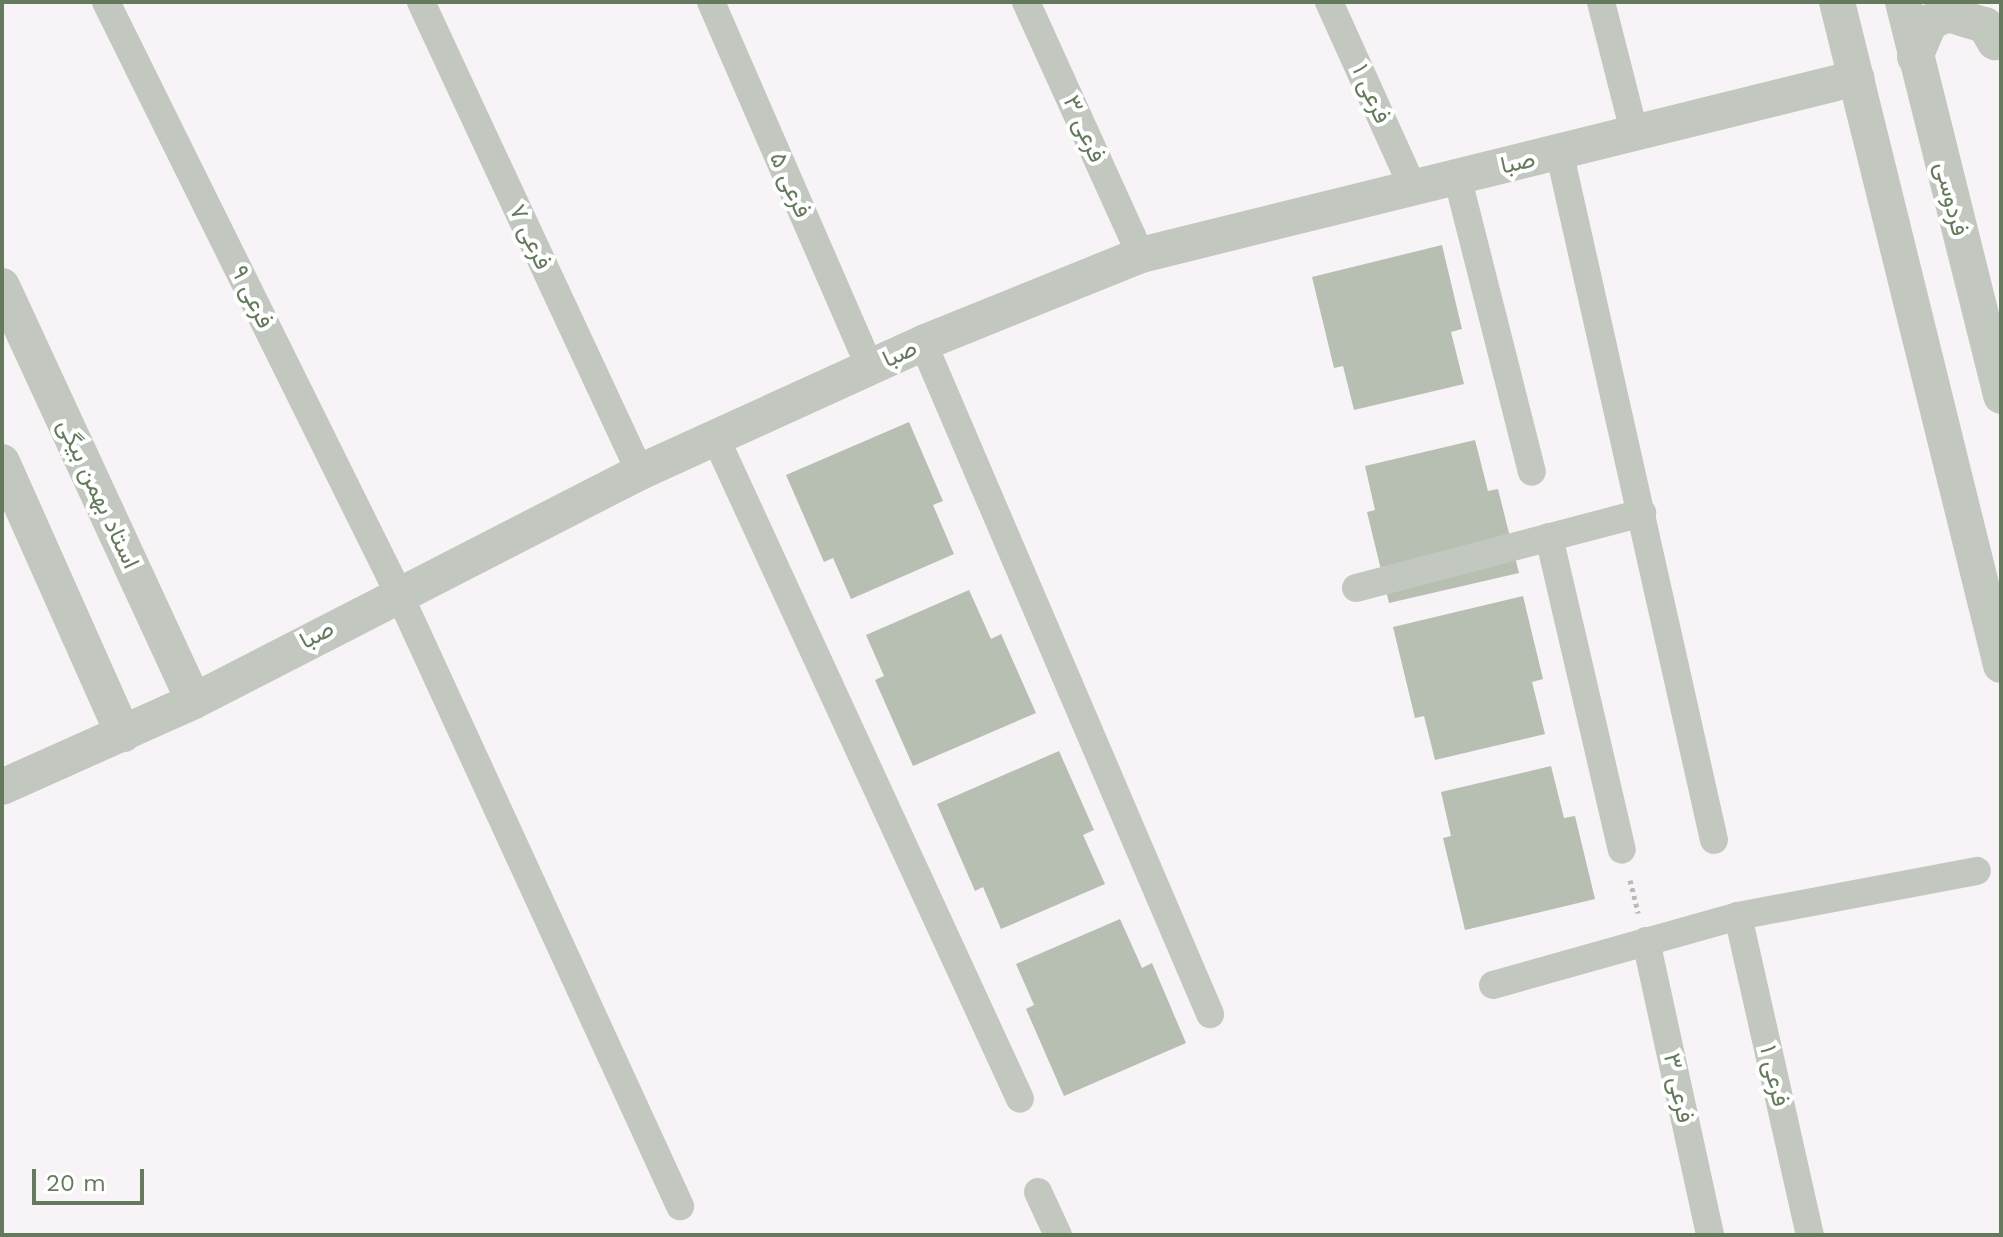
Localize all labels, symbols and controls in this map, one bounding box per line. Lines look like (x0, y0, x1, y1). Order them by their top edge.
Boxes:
street label: فرعی ۱ (1345, 60, 1397, 128)
street label: فرعی ۳ (1057, 91, 1111, 167)
street label: صبا (1498, 145, 1538, 181)
street label: فرعی ۵ (763, 148, 817, 222)
street label: فردوسی (1928, 159, 1974, 239)
street label: فرعی ۷ (502, 200, 558, 274)
street label: فرعی ۹ (225, 261, 279, 333)
street label: صبا (878, 334, 922, 374)
street label: استاد بهمن بیگی (51, 415, 145, 573)
street label: صبا (295, 614, 339, 656)
street label: فرعی ۱ (1753, 1043, 1795, 1109)
street label: فرعی ۳ (1657, 1051, 1699, 1125)
scale bar (36, 1153, 148, 1203)
text: 20 m (46, 1169, 106, 1197)

